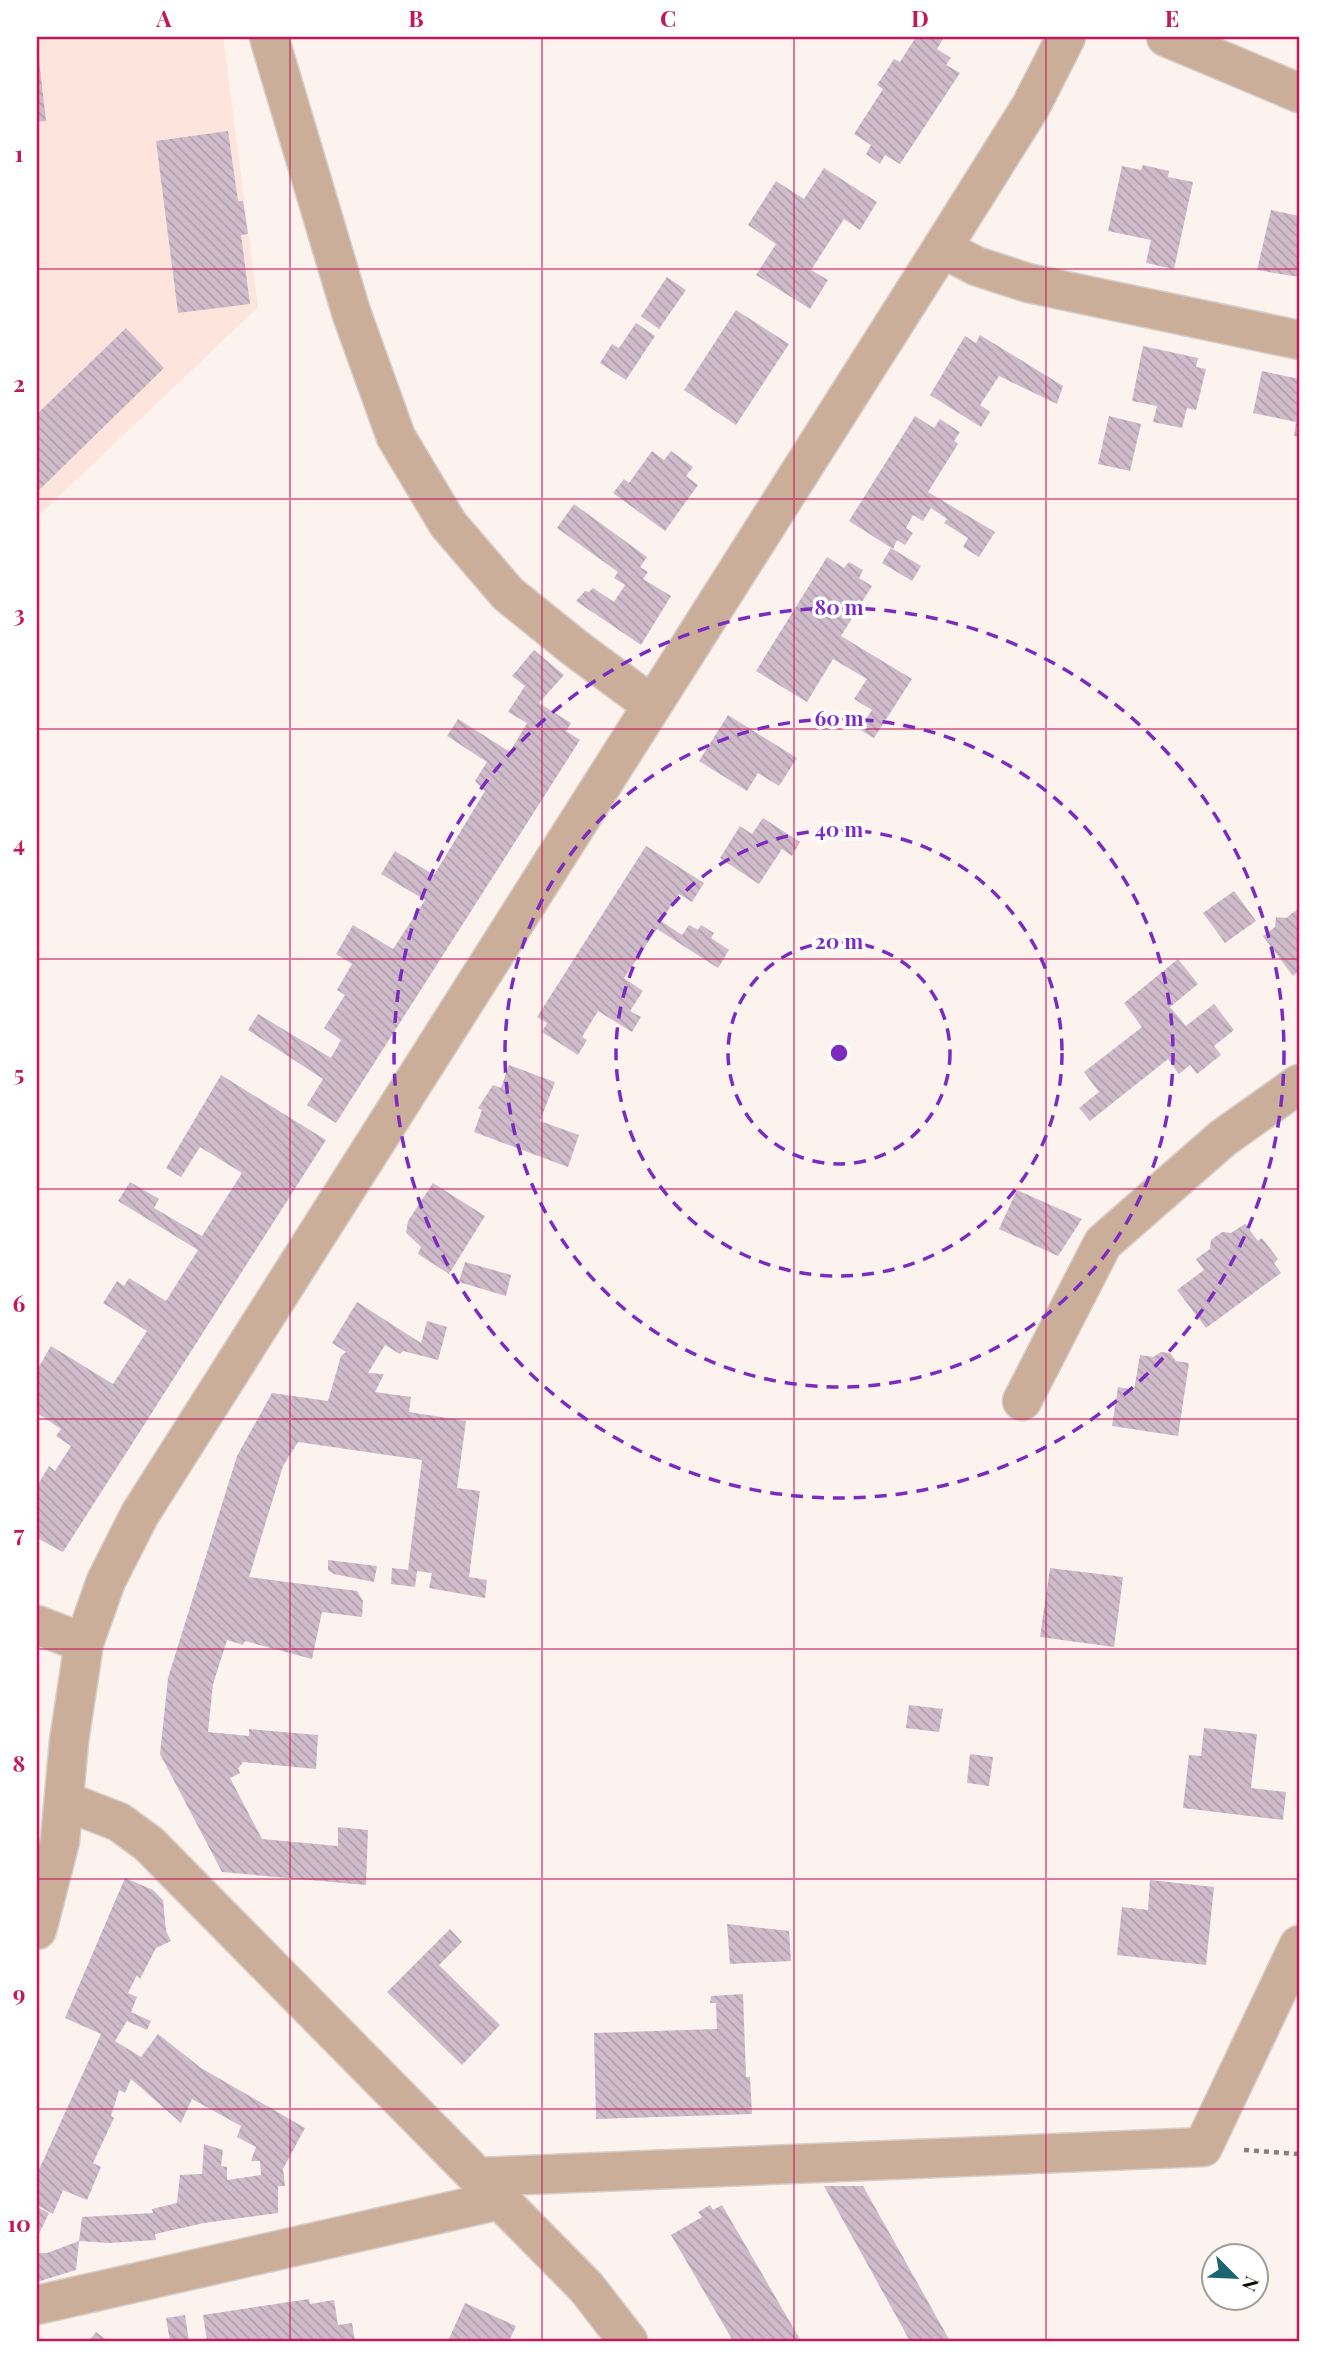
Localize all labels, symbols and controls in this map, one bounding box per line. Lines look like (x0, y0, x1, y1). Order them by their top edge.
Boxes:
text: A (155, 2, 172, 33)
text: B (408, 2, 424, 33)
text: C (660, 2, 676, 33)
text: D (911, 2, 929, 33)
text: E (1165, 2, 1179, 33)
text: 1 (15, 137, 24, 168)
text: 2 (13, 367, 25, 398)
text: 80 m (814, 592, 864, 620)
text: 3 (13, 597, 25, 628)
text: 60 m (814, 703, 864, 731)
text: 40 m (815, 814, 863, 842)
text: 4 (13, 827, 25, 858)
text: 20 m (815, 926, 863, 954)
centre of rings (827, 1041, 851, 1065)
text: 5 (14, 1057, 24, 1088)
text: 6 (13, 1287, 26, 1318)
text: 7 (14, 1517, 25, 1548)
text: 8 (13, 1747, 25, 1778)
text: 9 (13, 1977, 25, 2008)
text: 10 (7, 2207, 31, 2238)
north arrow (1200, 2242, 1270, 2312)
text: N (1237, 2273, 1266, 2296)

